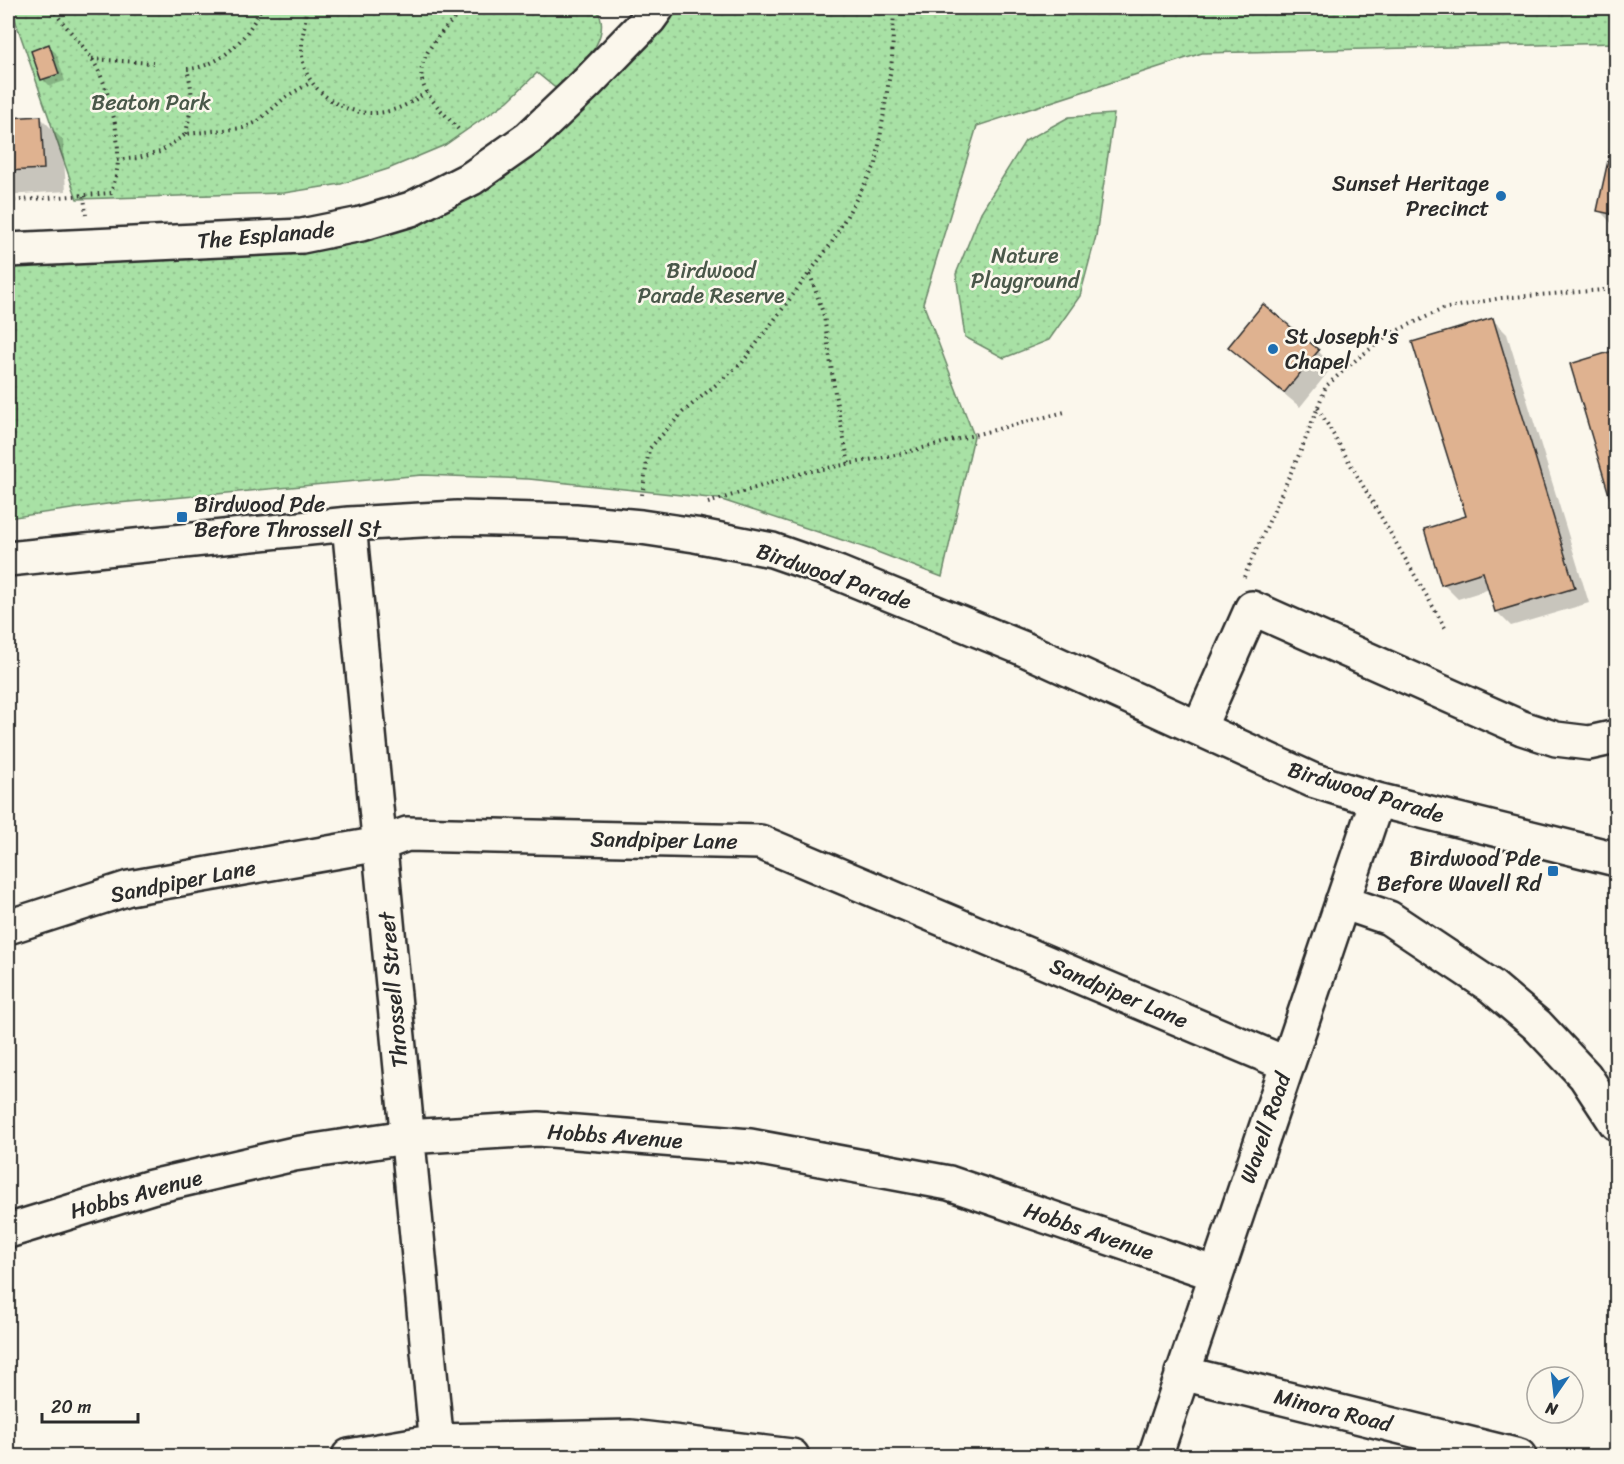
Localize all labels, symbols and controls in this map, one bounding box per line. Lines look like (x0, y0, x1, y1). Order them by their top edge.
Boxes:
park label: Beaton Park (91, 83, 211, 122)
place label: Sunset Heritage Precinct (1332, 164, 1489, 228)
marker: Sunset Heritage Precinct (1494, 189, 1508, 203)
street label: The Esplanade (196, 210, 336, 260)
park label: Nature Playground (971, 236, 1081, 300)
park label: Birdwood Parade Reserve (637, 251, 785, 315)
place label: St Joseph's Chapel (1285, 317, 1399, 381)
marker: St Joseph's Chapel (1266, 342, 1280, 356)
place label: Birdwood Pde Before Throssell St (194, 485, 382, 549)
marker: Birdwood Pde Before Throssell St (175, 510, 189, 524)
street label: Birdwood Parade (751, 531, 917, 621)
street label: Birdwood Parade (1283, 750, 1449, 834)
street label: Sandpiper Lane (590, 819, 738, 861)
place label: Birdwood Pde Before Wavell Rd (1377, 839, 1542, 903)
street label: Sandpiper Lane (107, 848, 259, 914)
marker: Birdwood Pde Before Wavell Rd (1546, 864, 1560, 878)
street label: Throssell Street (367, 909, 419, 1070)
street label: Sandpiper Lane (1044, 946, 1194, 1040)
street label: Wavell Road (1228, 1066, 1303, 1189)
street label: Hobbs Avenue (546, 1112, 684, 1160)
street label: Hobbs Avenue (65, 1158, 207, 1230)
street label: Hobbs Avenue (1019, 1190, 1160, 1272)
north arrow (1525, 1365, 1585, 1425)
street label: Minora Road (1270, 1377, 1397, 1444)
scale bar (42, 1386, 138, 1424)
text: 20 m (51, 1391, 91, 1423)
text: N (1542, 1393, 1561, 1425)

